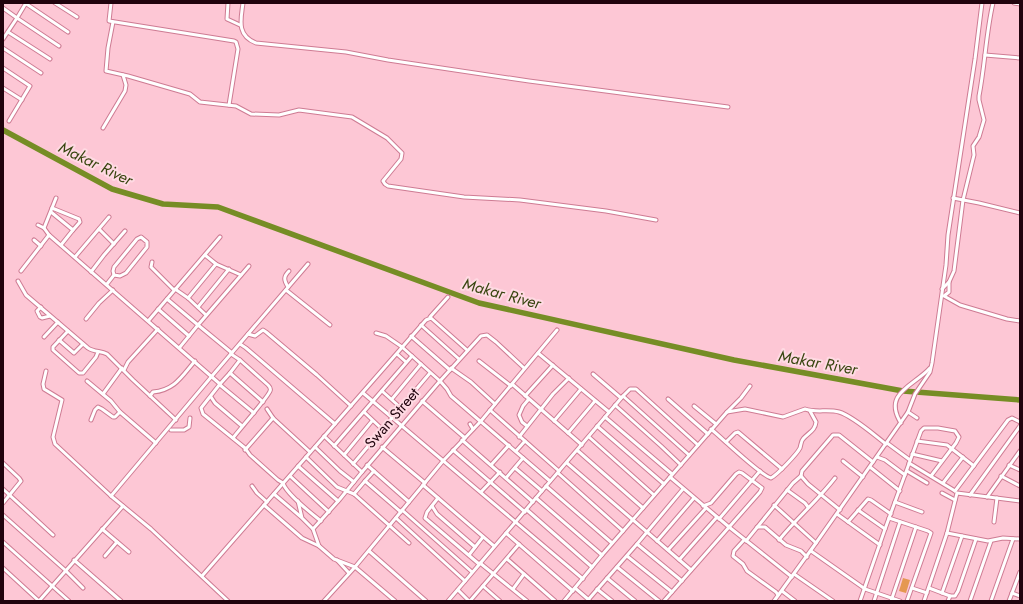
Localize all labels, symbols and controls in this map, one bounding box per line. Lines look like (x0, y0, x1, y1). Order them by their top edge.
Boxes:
water label: Makar River (55, 136, 138, 192)
water label: Makar River (460, 272, 545, 315)
water label: Makar River (777, 344, 861, 381)
street label: Swan Street (359, 383, 425, 453)

